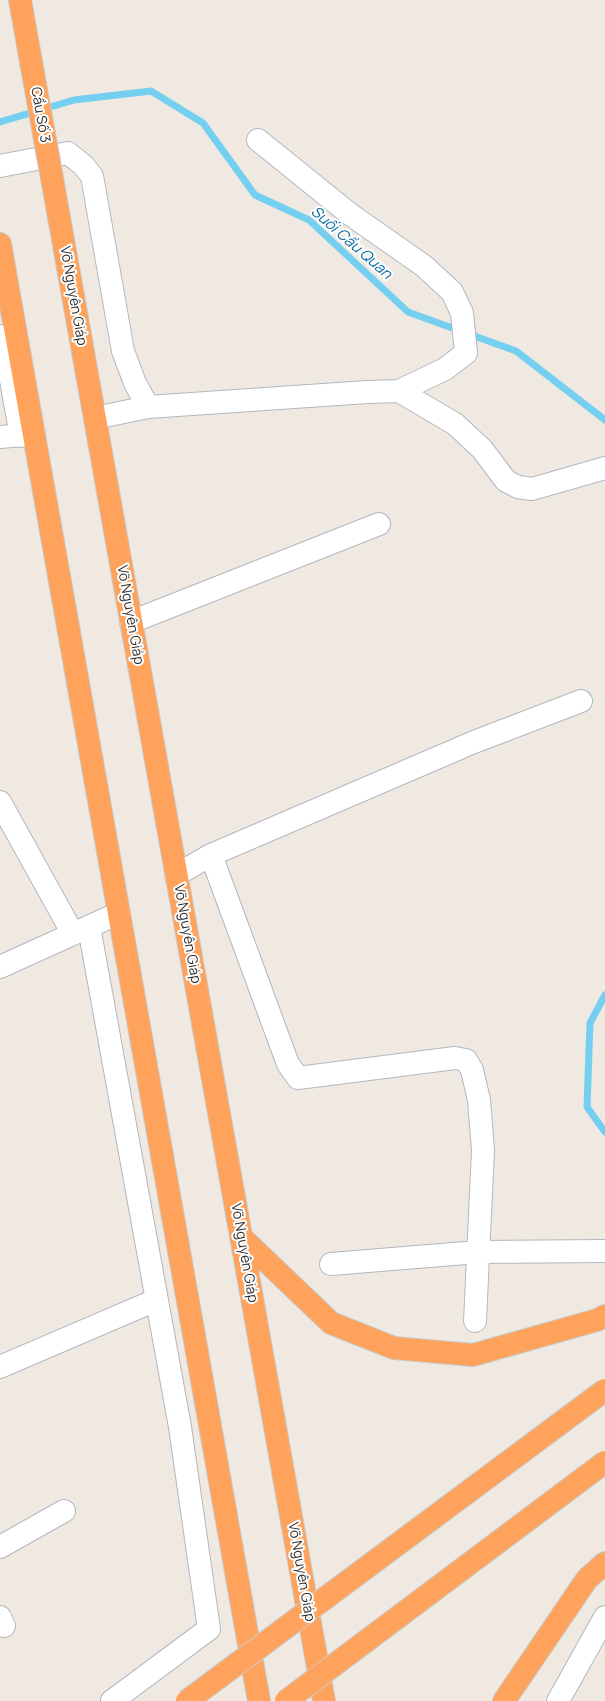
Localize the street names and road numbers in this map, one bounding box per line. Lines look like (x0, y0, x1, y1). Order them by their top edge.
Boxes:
street label: Cầu Số 3 (27, 86, 53, 144)
street label: Võ Nguyên Giáp (56, 245, 90, 347)
street label: Võ Nguyên Giáp (113, 564, 147, 666)
street label: Võ Nguyên Giáp (170, 883, 204, 985)
street label: Võ Nguyên Giáp (227, 1202, 261, 1304)
street label: Võ Nguyên Giáp (284, 1521, 318, 1623)

